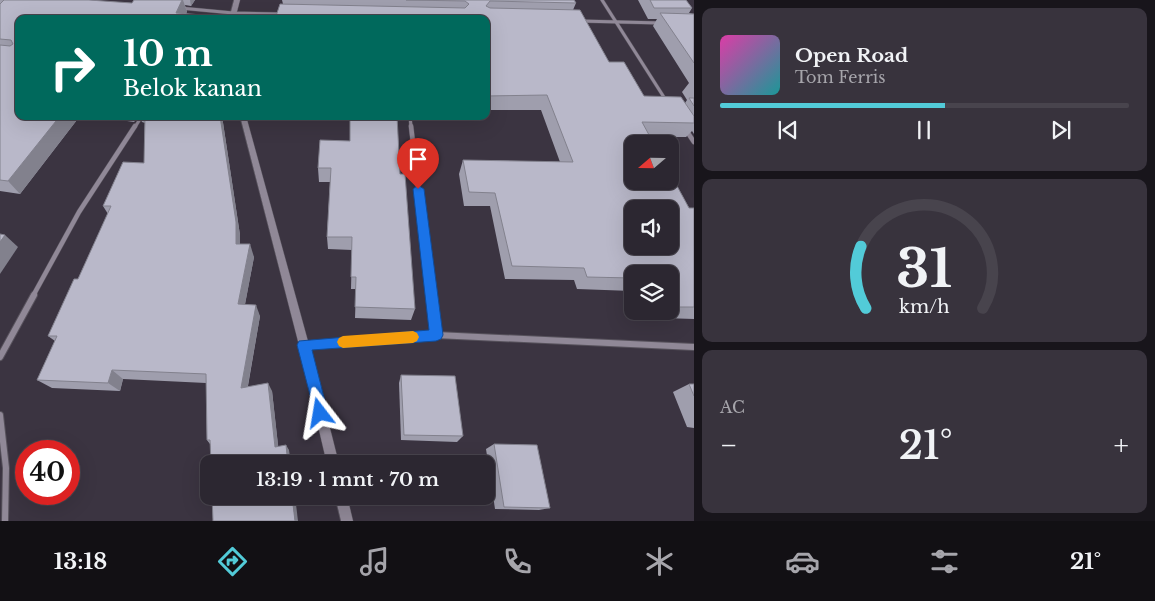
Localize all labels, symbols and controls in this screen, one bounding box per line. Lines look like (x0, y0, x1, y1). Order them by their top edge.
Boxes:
text: 10 m (123, 32, 213, 75)
icon: right (40, 35, 105, 100)
text: Open Road (795, 44, 908, 67)
text: Tom Ferris (795, 67, 886, 87)
text: Belok kanan (123, 75, 262, 102)
icon: previous (774, 116, 802, 144)
icon: pause (910, 116, 938, 144)
icon: next (1047, 116, 1075, 144)
north arrow (624, 135, 679, 190)
map controls (624, 135, 679, 320)
pin (397, 138, 439, 189)
icon: arrive (404, 145, 432, 173)
button: sound (624, 200, 679, 255)
text: 31 (897, 237, 952, 301)
button: layers (624, 265, 679, 320)
text: km/h (899, 296, 950, 318)
position arrow (293, 386, 345, 438)
text: AC (720, 397, 745, 417)
text: 21° (899, 422, 953, 469)
text: − (720, 428, 738, 463)
text: + (1114, 428, 1129, 463)
speed limit sign: 40 (15, 440, 80, 505)
text: 13:19 · 1 mnt · 70 m (256, 468, 439, 491)
icon: directions (215, 544, 250, 579)
icon: music (357, 544, 392, 579)
icon: phone (500, 544, 535, 579)
icon: climate (642, 544, 677, 579)
icon: car (785, 544, 820, 579)
icon: filters (927, 544, 962, 579)
text: 13:18 (54, 548, 107, 575)
text: 21° (1070, 548, 1101, 575)

